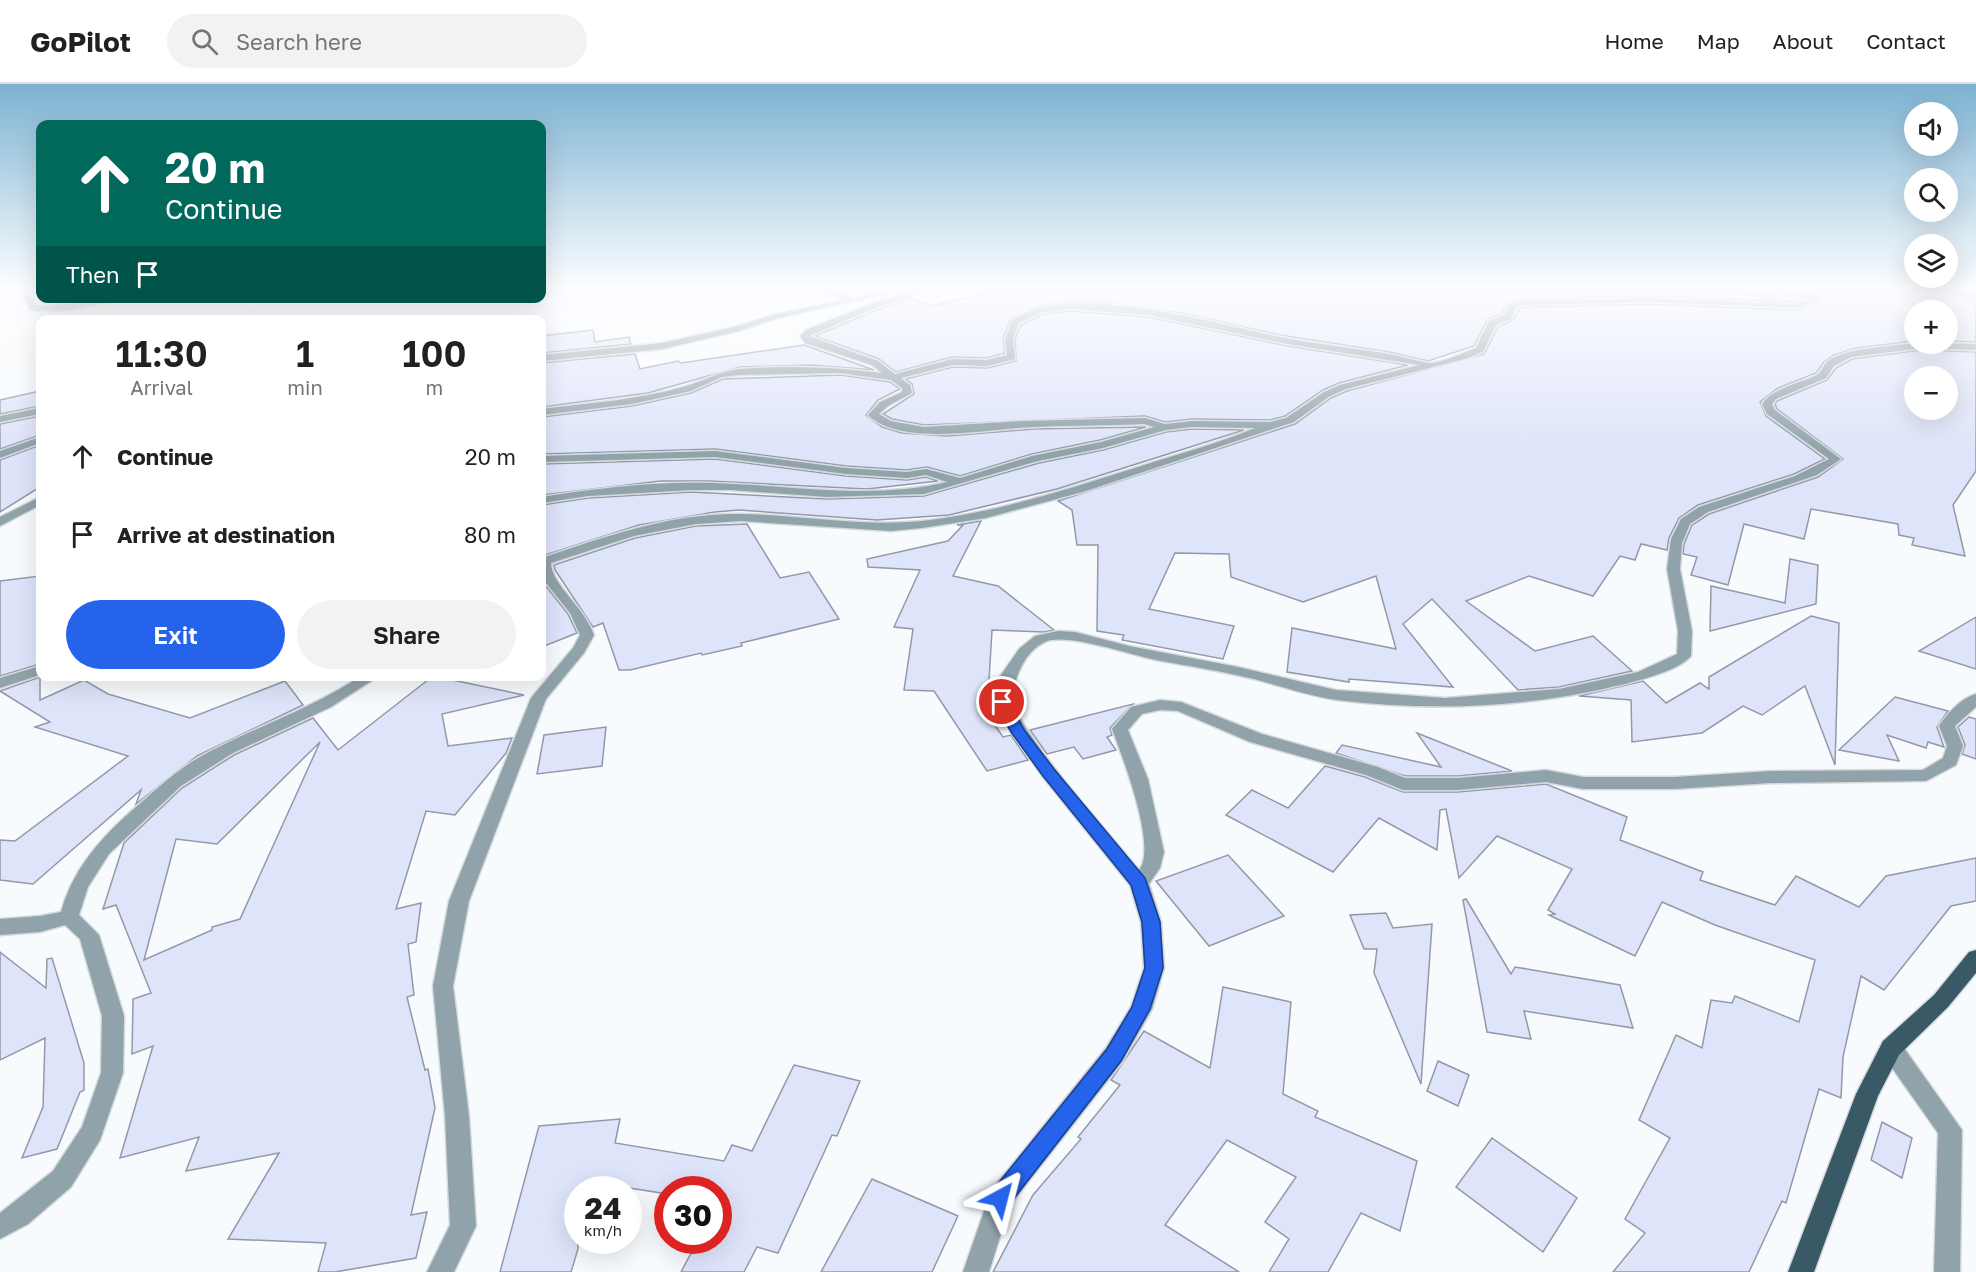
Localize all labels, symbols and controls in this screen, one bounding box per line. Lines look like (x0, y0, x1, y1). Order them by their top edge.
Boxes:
search box (167, 14, 587, 68)
text: GoPilot (30, 25, 131, 58)
icon: search (188, 25, 221, 58)
text: Search here (236, 28, 362, 55)
text: Home (1604, 28, 1664, 54)
text: Map (1697, 28, 1740, 54)
text: About (1773, 28, 1833, 54)
text: Contact (1866, 28, 1946, 54)
map controls (1904, 102, 1958, 420)
button: sound (1904, 102, 1958, 156)
text: 20 m (165, 142, 265, 192)
icon: ahead (66, 144, 144, 222)
button: search (1904, 168, 1958, 222)
text: Continue (165, 193, 283, 225)
button: layers (1904, 234, 1958, 288)
icon: arrive (131, 258, 164, 291)
text: Then (66, 261, 119, 288)
button: + (1904, 300, 1958, 354)
text: 11:30 (116, 332, 208, 375)
text: 1 (296, 332, 314, 375)
text: 100 (402, 332, 466, 375)
button: − (1904, 366, 1958, 420)
text: Arrival (130, 375, 193, 399)
text: min (287, 375, 323, 399)
text: m (425, 375, 443, 399)
icon: ahead (66, 440, 99, 473)
text: Continue (117, 443, 213, 470)
text: 20 m (465, 443, 516, 470)
icon: arrive (66, 518, 99, 551)
text: Arrive at destination (117, 521, 335, 548)
text: 80 m (464, 521, 516, 548)
button: Exit (66, 600, 285, 669)
button: Share (297, 600, 516, 669)
pin (976, 676, 1027, 727)
icon: arrive (985, 685, 1018, 718)
position arrow (968, 1166, 1032, 1230)
speed limit sign: 30 (654, 1176, 732, 1254)
text: 24 (584, 1190, 622, 1226)
text: km/h (584, 1221, 622, 1239)

